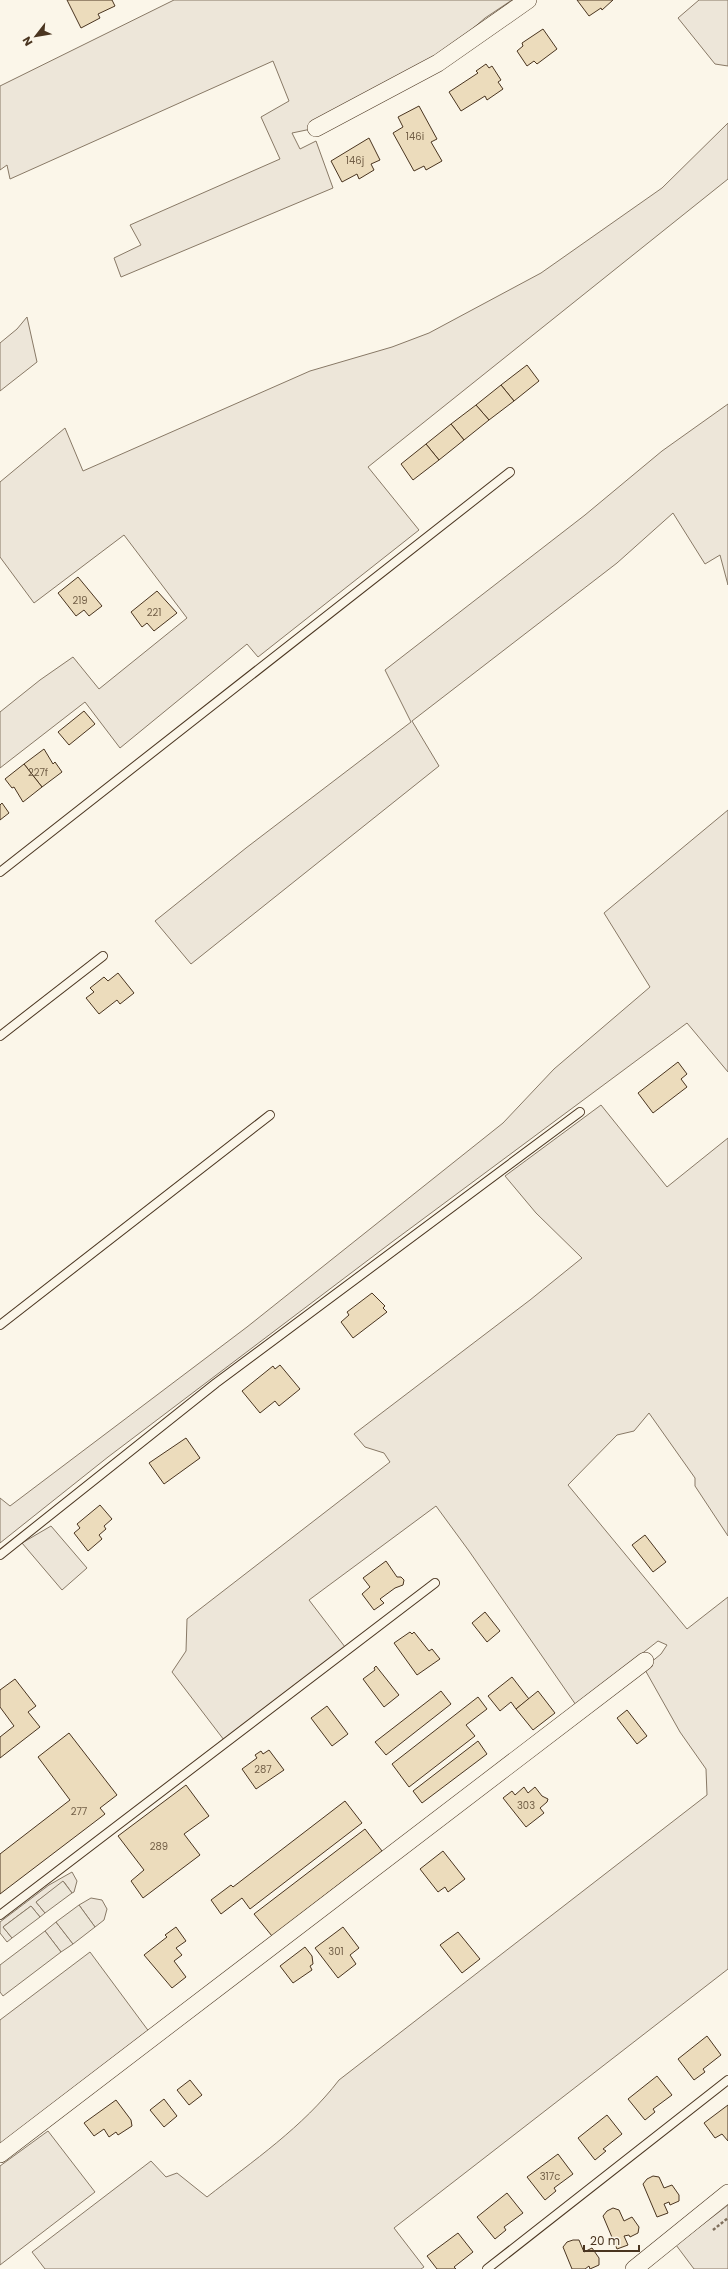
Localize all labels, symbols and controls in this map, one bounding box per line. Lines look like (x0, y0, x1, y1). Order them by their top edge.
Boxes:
north arrow (16, 16, 56, 56)
text: N (18, 33, 36, 49)
house number: 146i (406, 129, 424, 144)
house number: 146j (346, 153, 364, 168)
house number: 219 (72, 593, 88, 608)
house number: 221 (147, 605, 161, 620)
house number: 227f (28, 765, 48, 780)
house number: 287 (254, 1762, 272, 1777)
house number: 303 (517, 1798, 535, 1813)
house number: 277 (71, 1804, 88, 1819)
house number: 289 (150, 1839, 168, 1854)
house number: 301 (328, 1944, 344, 1959)
house number: 317c (540, 2169, 560, 2184)
scale bar (584, 2227, 639, 2253)
text: 20 m (590, 2232, 620, 2249)

